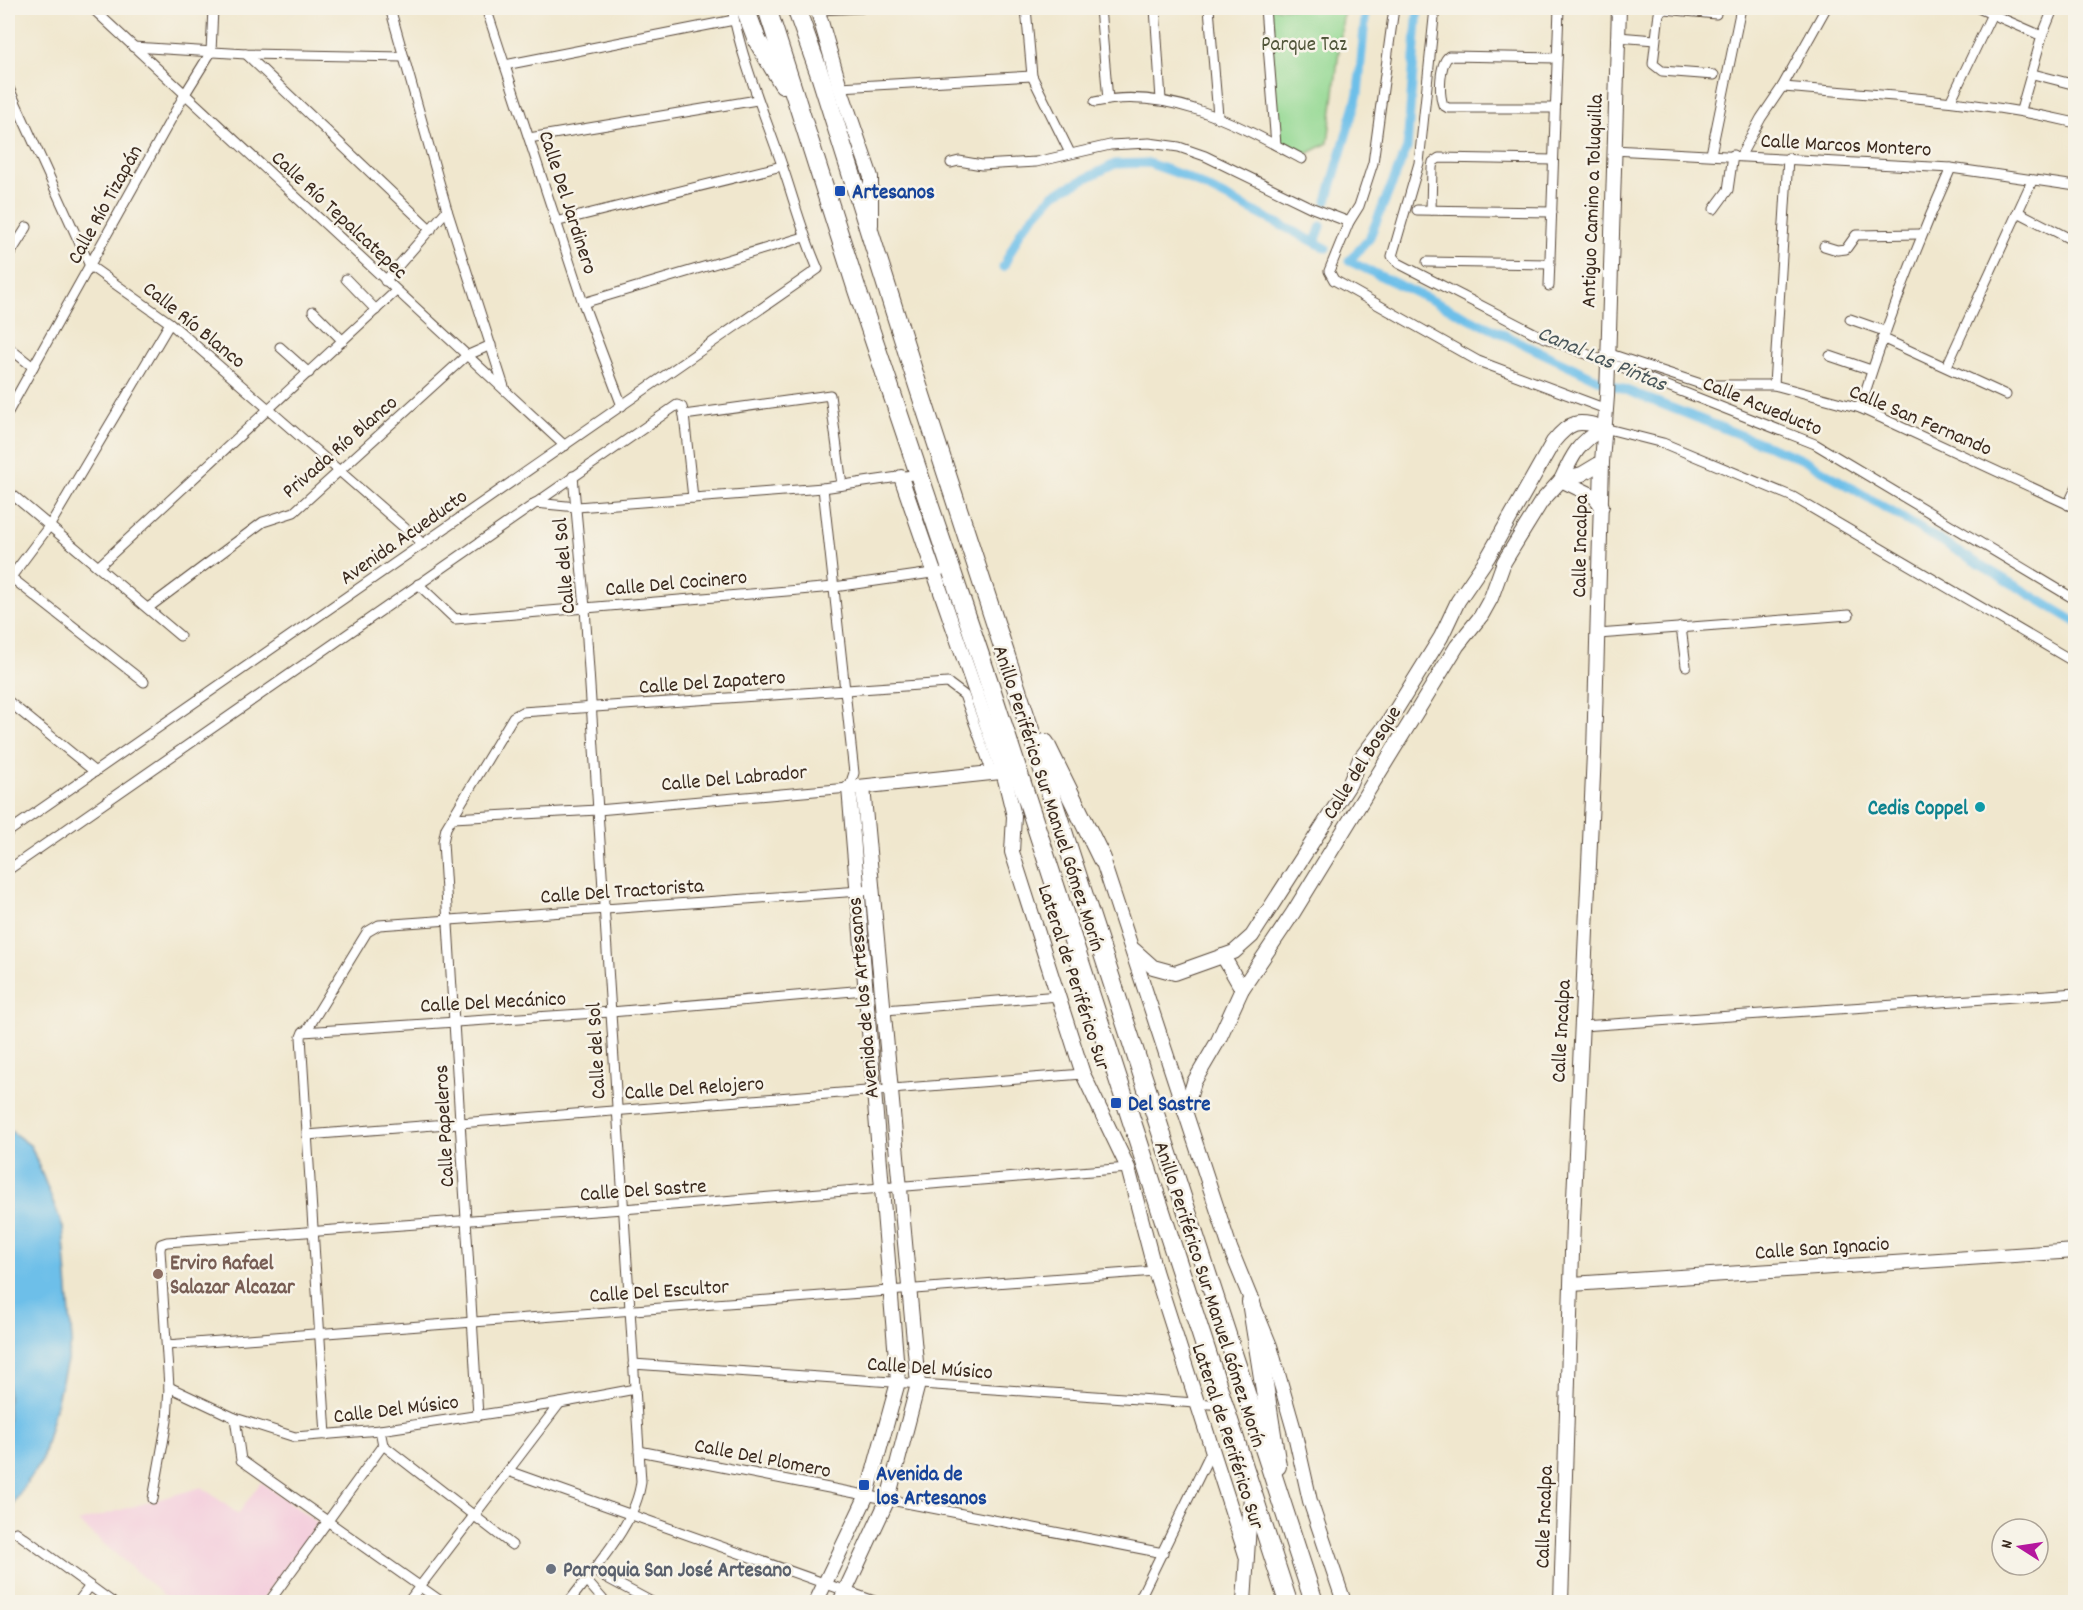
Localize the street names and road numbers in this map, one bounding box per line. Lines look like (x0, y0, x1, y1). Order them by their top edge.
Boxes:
street label: Antiguo Camino a Toluquilla (1575, 92, 1613, 309)
street label: Calle Del Jardinero (529, 127, 603, 279)
street label: Calle Marcos Montero (1760, 128, 1932, 166)
street label: Calle Río Tizapán (61, 140, 152, 271)
street label: Calle Río Tepalcatepec (263, 145, 413, 288)
street label: Calle Río Blanco (135, 275, 251, 377)
street label: Calle Acueducto (1697, 370, 1826, 445)
street label: Calle San Fernando (1844, 378, 1996, 465)
street label: Privada Río Blanco (276, 389, 405, 507)
street label: Avenida Acueducto (335, 483, 475, 594)
street label: Calle Incalpa (1566, 493, 1598, 598)
street label: Calle del Sol (547, 516, 585, 615)
street label: Calle Del Cocinero (604, 564, 748, 606)
street label: Anillo Periférico Sur Manuel Gómez Morín (983, 642, 1111, 956)
street label: Calle Del Zapatero (638, 664, 787, 704)
street label: Calle del Bosque (1317, 701, 1410, 826)
street label: Calle Del Labrador (660, 759, 809, 801)
street label: Calle Del Tractorista (539, 872, 706, 914)
street label: Lateral de Periférico Sur (1028, 881, 1116, 1075)
street label: Avenida de los Artesanos (841, 896, 889, 1100)
street label: Calle Incalpa (1545, 978, 1581, 1084)
street label: Calle Del Mecánico (419, 985, 567, 1023)
street label: Calle del Sol (580, 1002, 616, 1100)
street label: Calle Papeleros (428, 1064, 464, 1188)
street label: Calle Del Relojero (623, 1070, 765, 1110)
street label: Anillo Periférico Sur Manuel Gómez Morín (1144, 1138, 1272, 1452)
street label: Calle Del Sastre (579, 1173, 708, 1211)
street label: Calle San Ignacio (1754, 1230, 1890, 1270)
street label: Calle Del Escultor (588, 1273, 730, 1313)
street label: Lateral de Periférico Sur (1182, 1340, 1270, 1534)
street label: Calle Del Músico (866, 1351, 994, 1389)
street label: Calle Del Músico (332, 1388, 461, 1434)
street label: Calle Del Plomero (691, 1432, 833, 1488)
street label: Calle Incalpa (1529, 1464, 1563, 1569)

